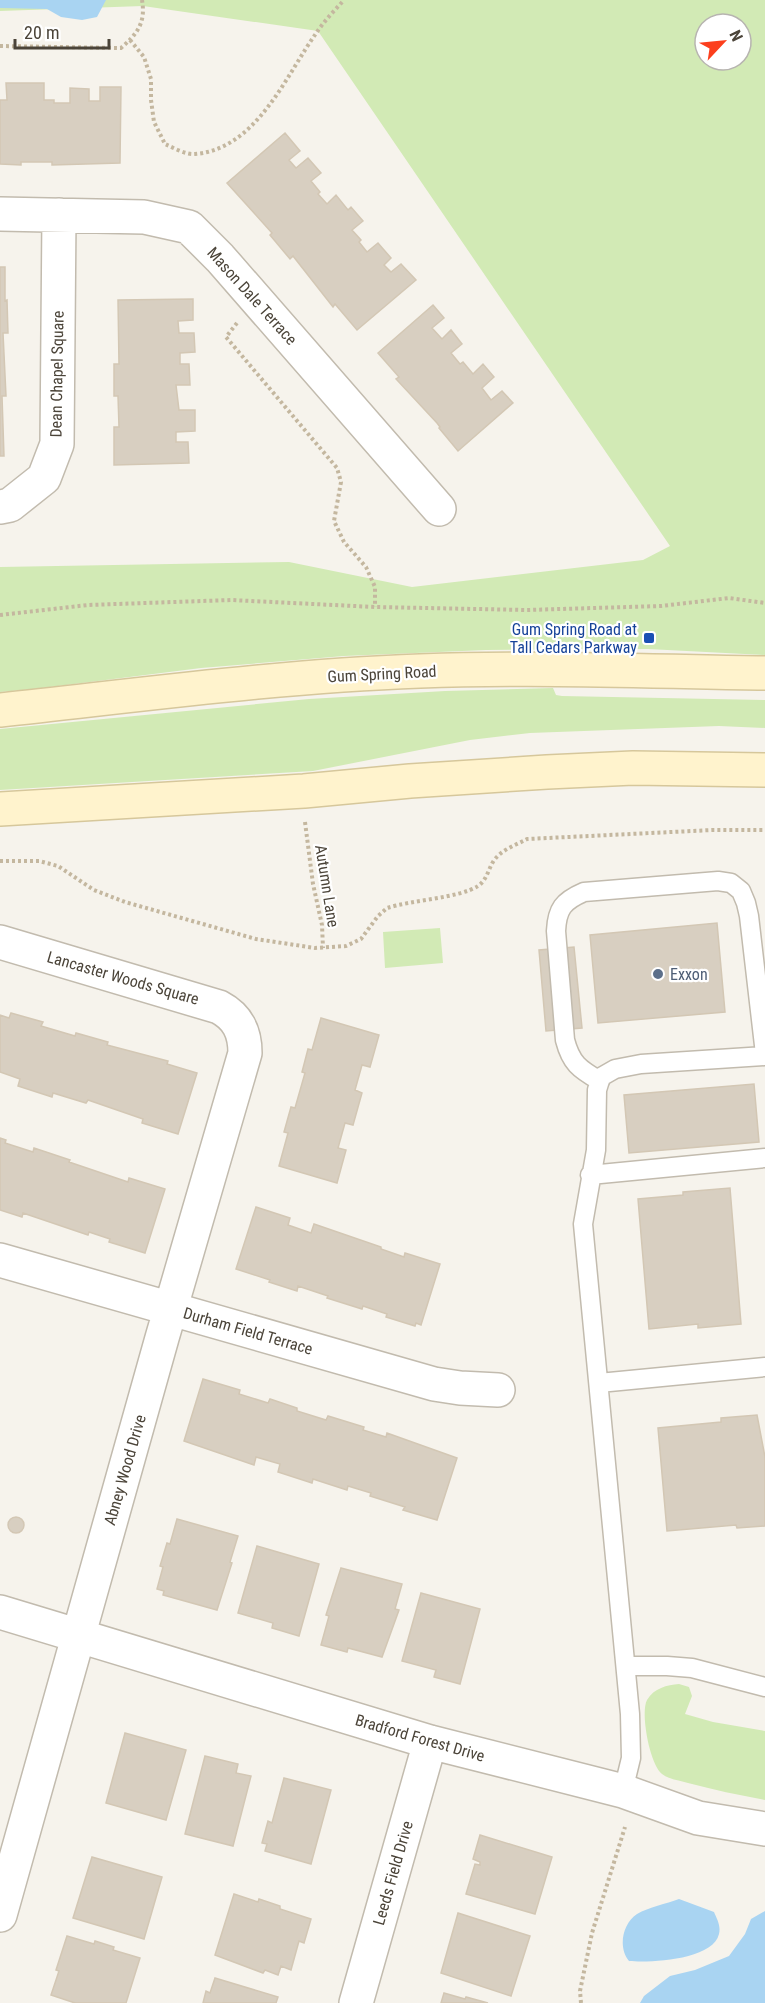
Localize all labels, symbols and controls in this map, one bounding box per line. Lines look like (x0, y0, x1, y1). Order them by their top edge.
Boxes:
scale bar (15, 12, 110, 50)
north arrow (693, 12, 753, 72)
text: 20 m (24, 22, 59, 43)
text: N (725, 27, 747, 44)
street label: Mason Dale Terrace (203, 243, 301, 349)
street label: Dean Chapel Square (46, 310, 68, 438)
place label: Gum Spring Road at Tall Cedars Parkway (510, 620, 637, 657)
marker: Gum Spring Road at Tall Cedars Parkway (642, 631, 656, 645)
street label: Gum Spring Road (327, 662, 437, 686)
street label: Autumn Lane (311, 843, 343, 929)
street label: Lancaster Woods Square (45, 947, 201, 1009)
place label: Exxon (670, 965, 708, 984)
marker: Exxon (651, 967, 665, 981)
street label: Durham Field Terrace (181, 1303, 315, 1359)
street label: Abney Wood Drive (100, 1413, 150, 1527)
street label: Bradford Forest Drive (353, 1710, 487, 1766)
street label: Leeds Field Drive (369, 1819, 417, 1927)

